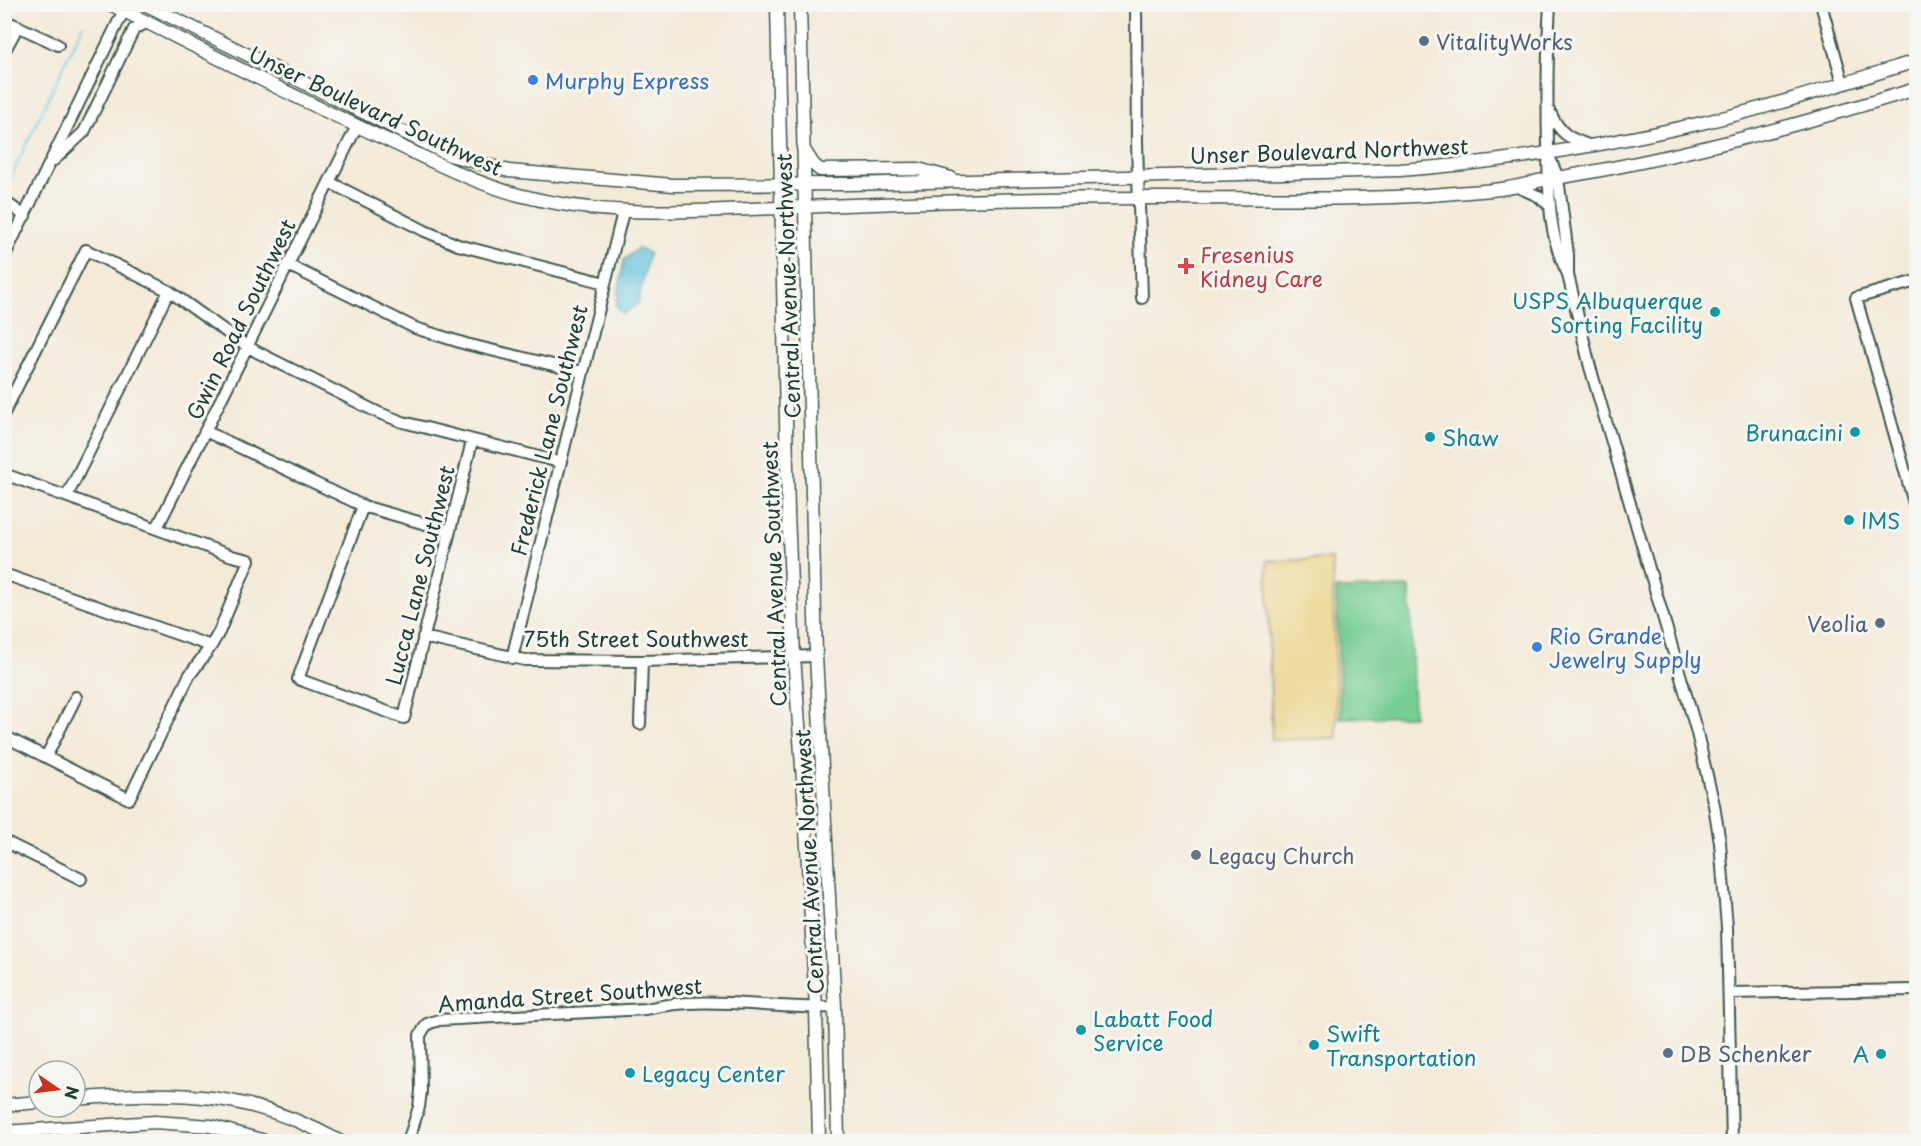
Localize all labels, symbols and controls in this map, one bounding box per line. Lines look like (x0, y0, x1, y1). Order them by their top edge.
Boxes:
place label: VitalityWorks (1436, 25, 1573, 57)
marker: VitalityWorks (1417, 34, 1431, 48)
street label: Unser Boulevard Southwest (244, 37, 508, 183)
place label: Murphy Express (545, 64, 709, 96)
marker: Murphy Express (526, 73, 540, 87)
street label: Unser Boulevard Northwest (1189, 129, 1469, 171)
street label: Central Avenue Northwest (766, 153, 808, 419)
street label: Gwin Road Southwest (177, 213, 303, 425)
place label: Fresenius Kidney Care (1200, 238, 1323, 294)
marker: Fresenius Kidney Care (1177, 257, 1195, 275)
place label: USPS Albuquerque Sorting Facility (1512, 284, 1703, 340)
street label: Frederick Lane Southwest (501, 301, 595, 559)
marker: USPS Albuquerque Sorting Facility (1708, 305, 1722, 319)
place label: Brunacini (1745, 416, 1843, 448)
place label: Shaw (1442, 421, 1499, 453)
marker: Brunacini (1848, 425, 1862, 439)
marker: Shaw (1423, 430, 1437, 444)
street label: Central Avenue Southwest (752, 441, 794, 707)
street label: Lucca Lane Southwest (376, 462, 462, 688)
place label: IMS (1861, 504, 1900, 536)
marker: IMS (1842, 513, 1856, 527)
place label: Veolia (1807, 607, 1868, 639)
marker: Veolia (1873, 616, 1887, 630)
place label: Rio Grande Jewelry Supply (1549, 619, 1702, 675)
street label: 75th Street Southwest (524, 622, 748, 654)
marker: Rio Grande Jewelry Supply (1530, 640, 1544, 654)
street label: Central Avenue Northwest (785, 729, 831, 995)
place label: Legacy Church (1208, 839, 1355, 871)
marker: Legacy Church (1189, 848, 1203, 862)
street label: Amanda Street Southwest (437, 969, 703, 1019)
place label: Labatt Food Service (1093, 1002, 1213, 1058)
place label: Swift Transportation (1326, 1017, 1476, 1073)
marker: Labatt Food Service (1074, 1023, 1088, 1037)
place label: DB Schenker (1680, 1037, 1812, 1069)
marker: Swift Transportation (1307, 1038, 1321, 1052)
place label: A (1853, 1038, 1869, 1070)
marker: DB Schenker (1661, 1046, 1675, 1060)
marker: A (1874, 1047, 1888, 1061)
place label: Legacy Center (642, 1057, 785, 1089)
north arrow (27, 1059, 87, 1119)
marker: Legacy Center (623, 1066, 637, 1080)
text: N (59, 1084, 86, 1102)

